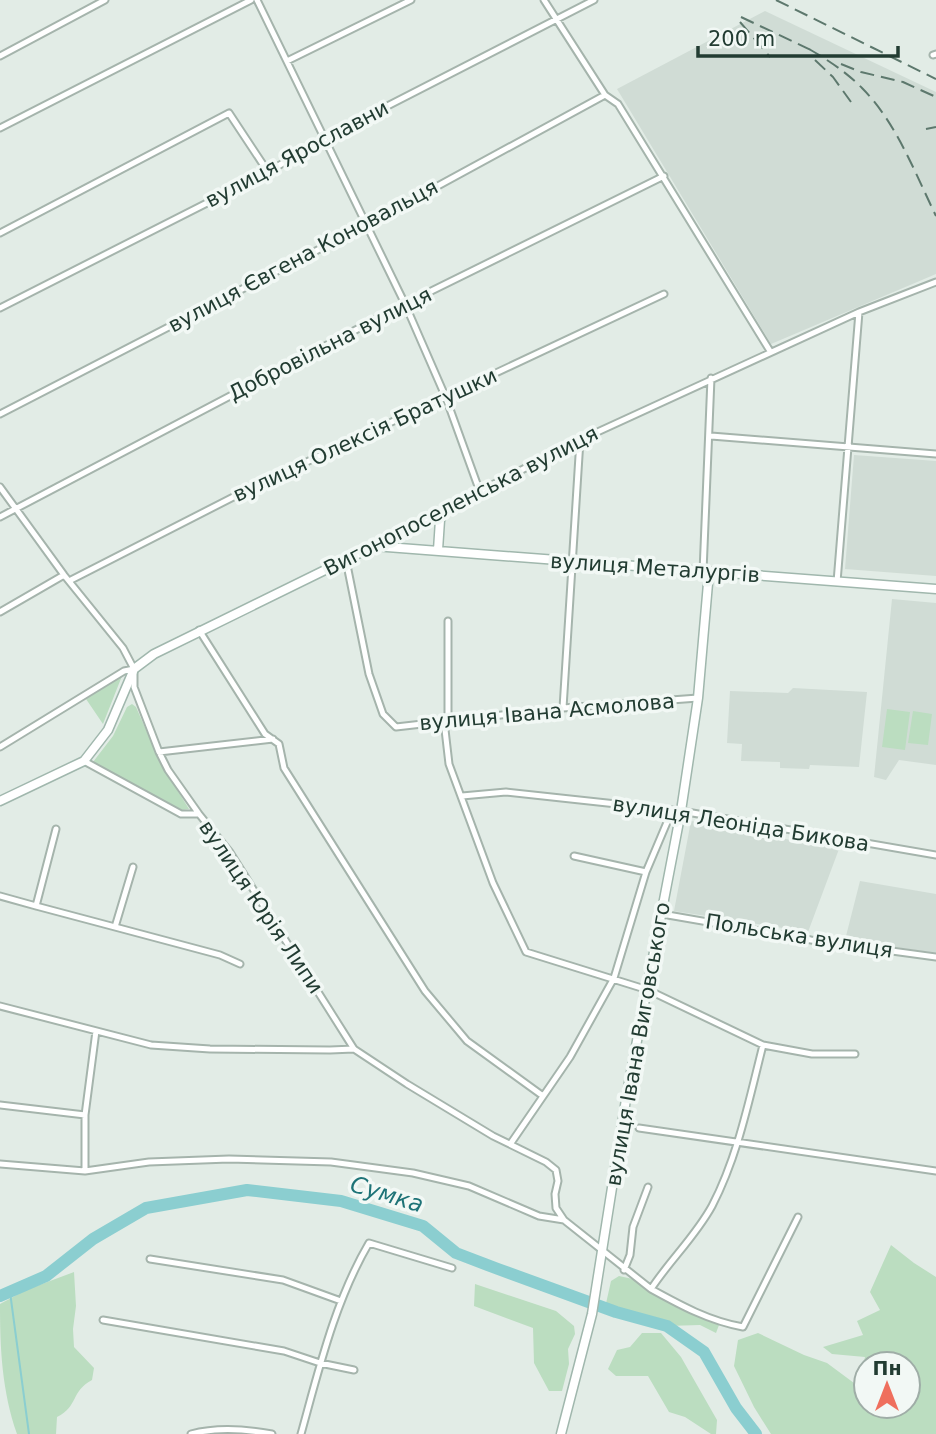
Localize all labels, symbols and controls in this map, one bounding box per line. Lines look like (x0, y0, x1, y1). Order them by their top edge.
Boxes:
scale bar (698, 14, 898, 58)
text: 200 m (708, 27, 775, 51)
street label: вулиця Ярославни (201, 96, 393, 212)
street label: вулиця Євгена Коновальця (164, 174, 442, 338)
street label: Добровільна вулиця (225, 282, 435, 406)
street label: вулиця Олексія Братушки (229, 363, 501, 507)
street label: Вигонопоселенська вулиця (320, 421, 602, 581)
street label: вулиця Металургів (549, 549, 761, 587)
street label: вулиця Івана Асмолова (418, 689, 676, 735)
street label: вулиця Леоніда Бикова (611, 792, 871, 856)
street label: вулиця Юрія Липи (194, 816, 328, 998)
street label: вулиця Івана Виговського (601, 900, 675, 1188)
street label: Польська вулиця (704, 909, 894, 963)
water label: Сумка (347, 1171, 427, 1217)
north arrow (852, 1350, 922, 1420)
text: Пн (872, 1357, 902, 1379)

